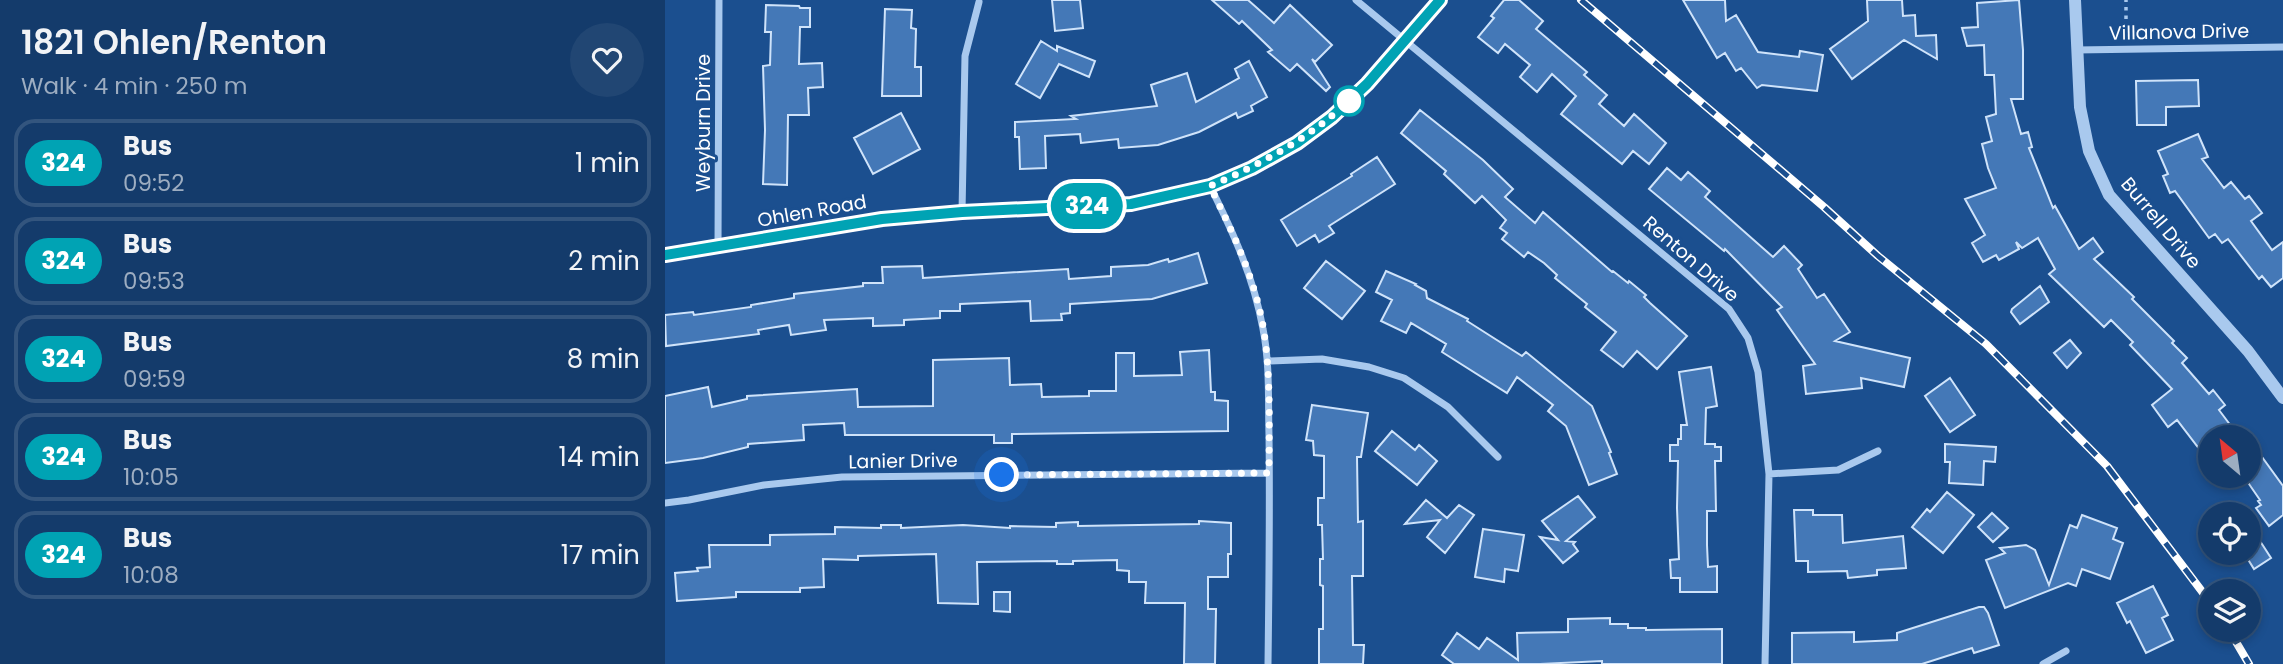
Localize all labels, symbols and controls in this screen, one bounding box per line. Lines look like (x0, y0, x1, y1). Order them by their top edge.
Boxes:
street label: Villanova Drive (2109, 17, 2249, 47)
text: 1821 Ohlen/Renton (21, 19, 327, 66)
button: heart (570, 23, 644, 97)
street label: Weyburn Drive (690, 54, 717, 192)
text: Walk · 4 min · 250 m (21, 70, 247, 102)
unlabelled marker (1334, 86, 1364, 116)
text: Bus (123, 128, 172, 164)
text: 1 min (575, 145, 640, 181)
text: 324 (41, 146, 86, 179)
text: 09:52 (123, 167, 185, 199)
street label: Burrell Drive (2115, 171, 2207, 275)
line badge: 324 (1047, 183, 1127, 229)
street label: Ohlen Road (755, 188, 869, 234)
text: 324 (1065, 189, 1109, 222)
street label: Renton Drive (1637, 210, 1745, 308)
text: Bus (123, 226, 172, 262)
text: 2 min (568, 243, 640, 279)
text: 324 (41, 244, 86, 277)
text: 09:53 (123, 265, 185, 297)
text: Bus (123, 324, 172, 360)
text: 8 min (567, 341, 640, 377)
text: 324 (41, 342, 86, 375)
text: 09:59 (123, 363, 186, 395)
text: Bus (123, 422, 172, 458)
north arrow (2198, 425, 2261, 488)
map controls (2198, 425, 2261, 642)
text: 14 min (559, 439, 640, 475)
text: 324 (41, 440, 86, 473)
street label: Lanier Drive (848, 447, 958, 475)
your location (984, 457, 1019, 492)
text: 10:05 (123, 461, 179, 493)
button: locate (2198, 502, 2261, 565)
text: Bus (123, 520, 172, 556)
text: 17 min (561, 537, 640, 573)
text: 324 (41, 538, 86, 571)
text: 10:08 (123, 559, 179, 591)
button: layers (2198, 579, 2261, 642)

